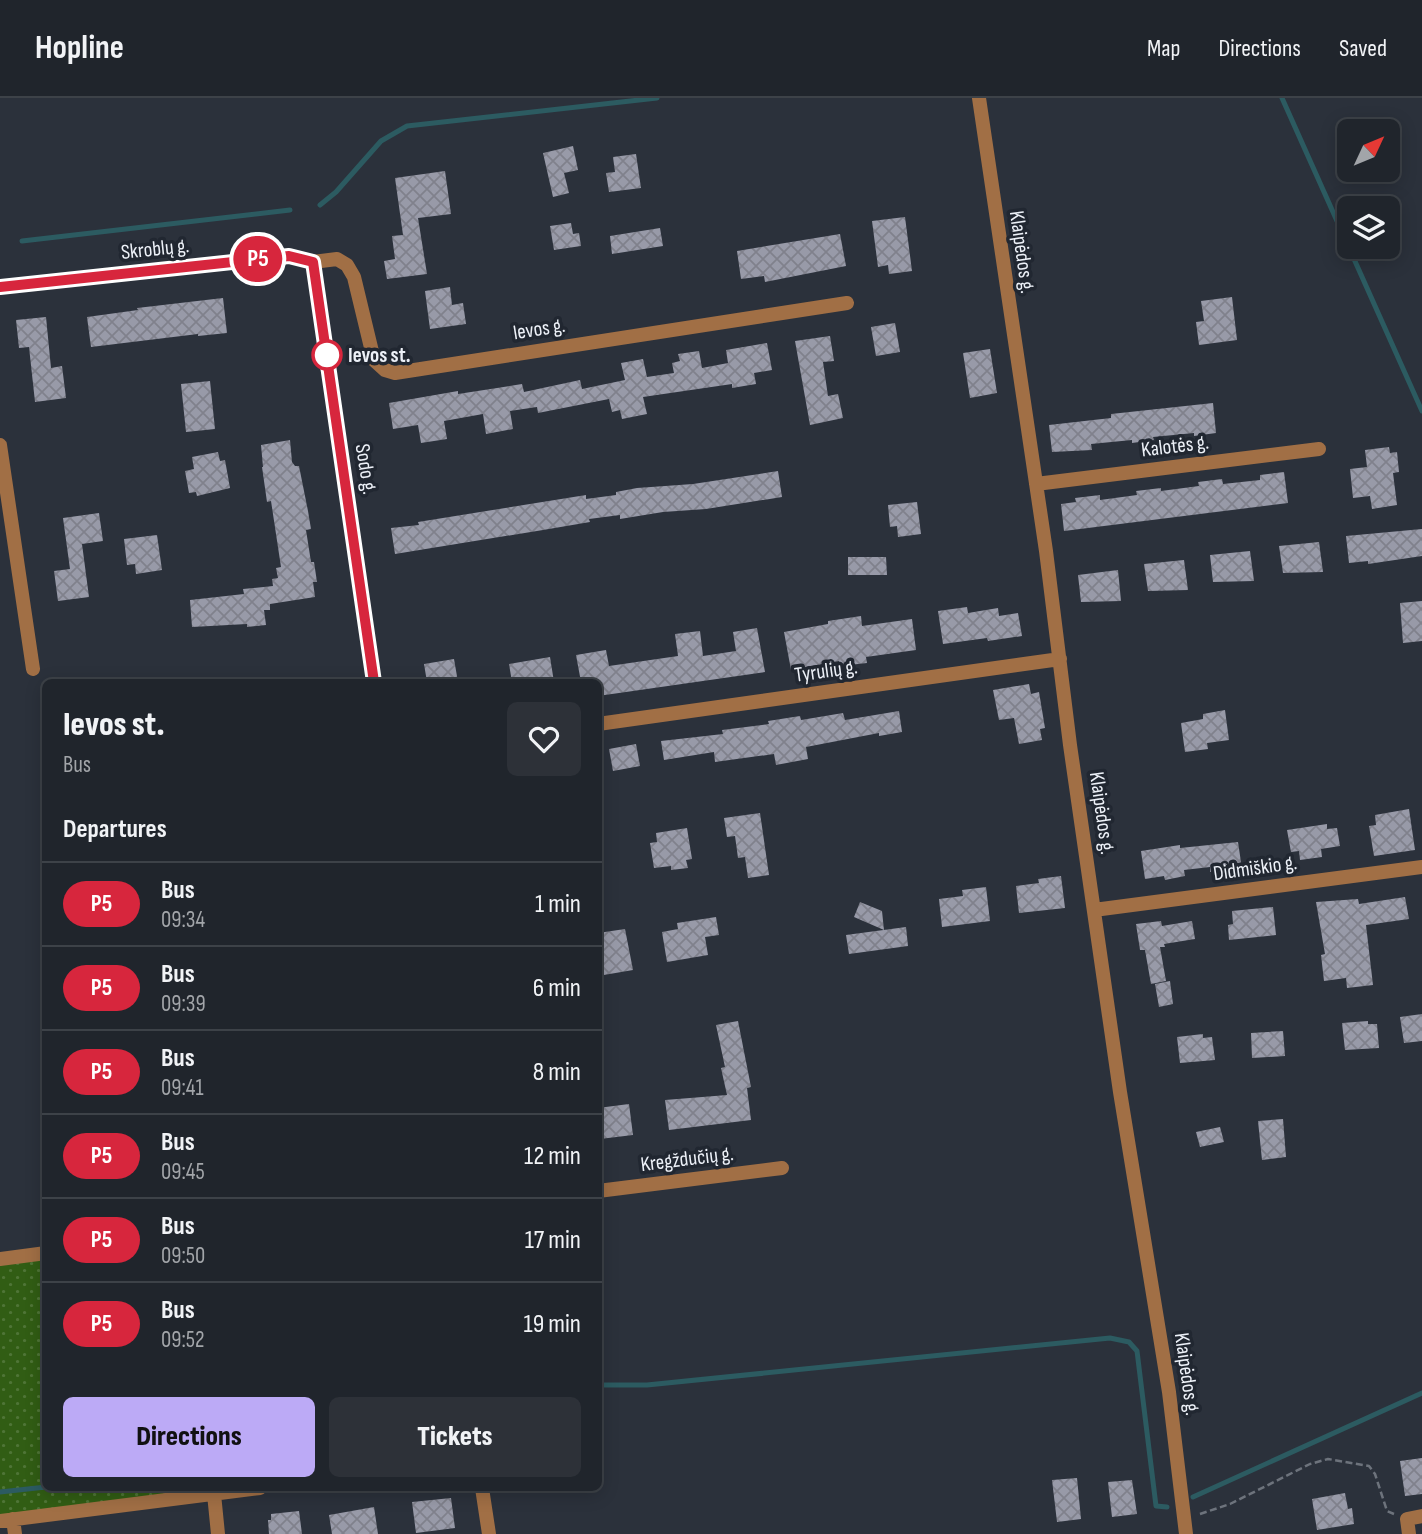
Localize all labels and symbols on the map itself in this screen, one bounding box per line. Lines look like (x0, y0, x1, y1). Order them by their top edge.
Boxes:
north arrow (1337, 119, 1400, 182)
street label: Klaipėdos g. (1004, 209, 1040, 295)
street label: Skroblų g. (120, 233, 190, 265)
line badge: P5 (226, 236, 290, 282)
street label: Ievos g. (511, 313, 567, 345)
marker: Ievos st. (312, 340, 342, 370)
place label: Ievos st. (348, 343, 411, 368)
street label: Kalotės g. (1140, 429, 1210, 463)
street label: Sodo g. (350, 442, 382, 496)
street label: Tyrulių g. (793, 654, 859, 688)
street label: Klaipėdos g. (1084, 770, 1120, 856)
street label: Didmiškio g. (1212, 850, 1298, 886)
street label: Kregždučių g. (639, 1141, 735, 1177)
street label: Klaipėdos g. (1169, 1331, 1205, 1417)

